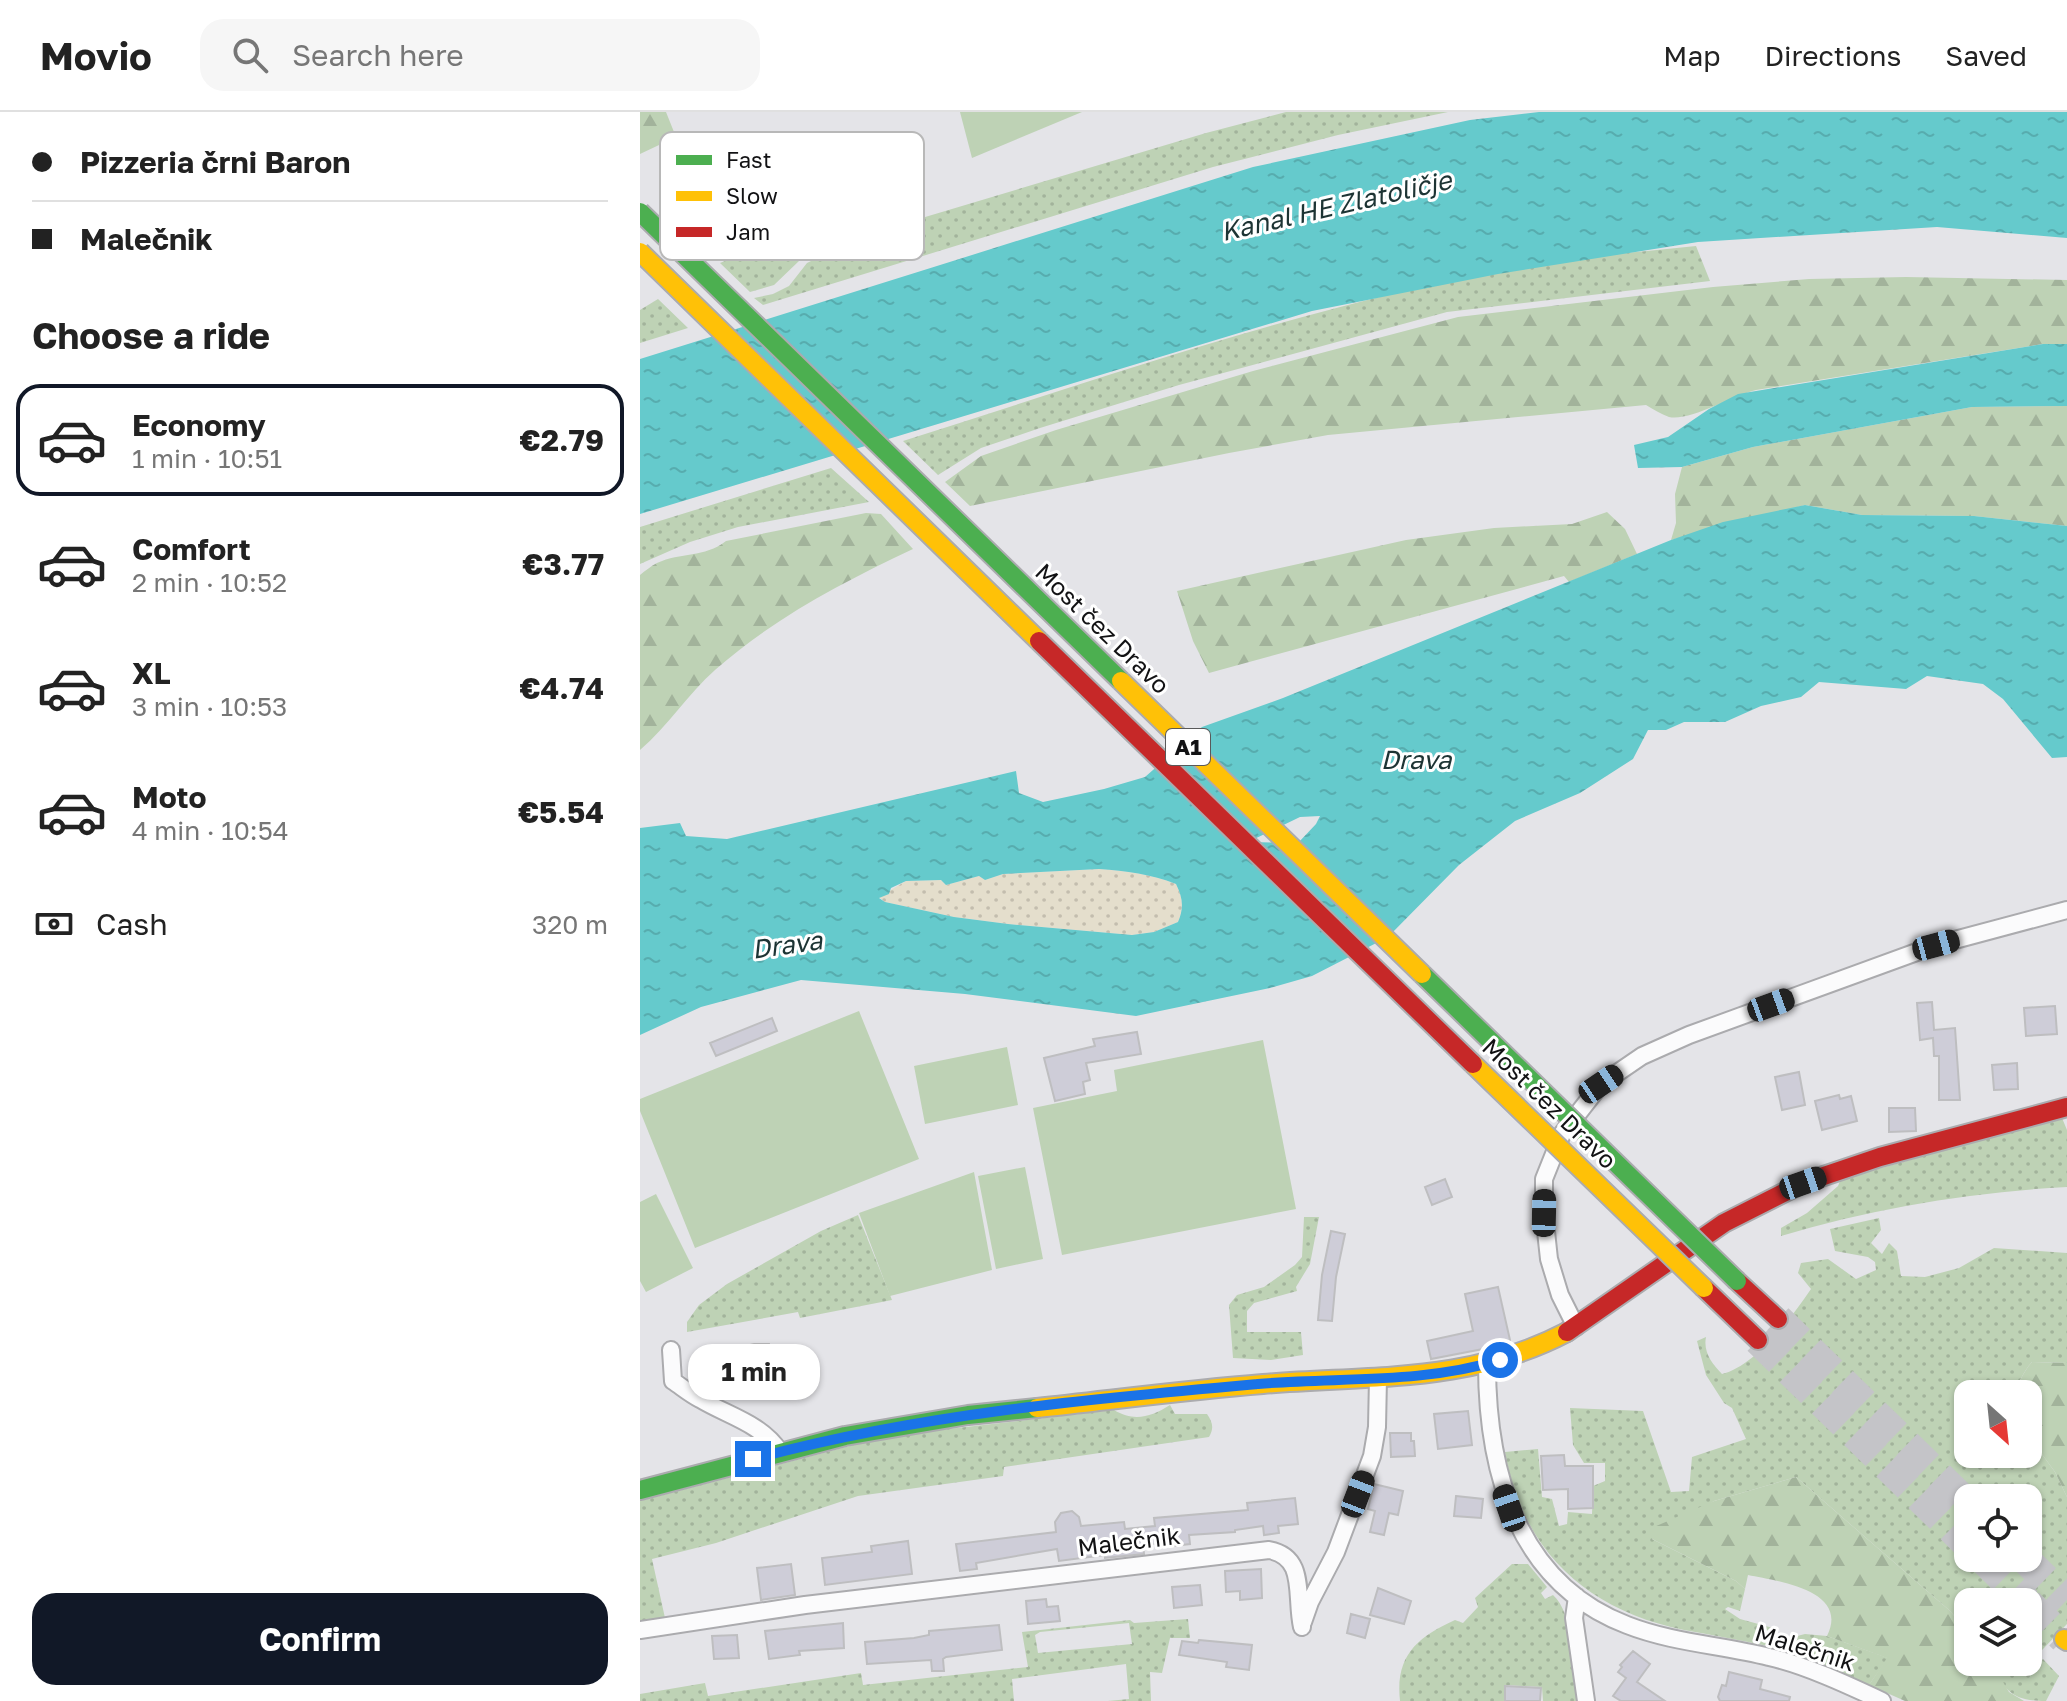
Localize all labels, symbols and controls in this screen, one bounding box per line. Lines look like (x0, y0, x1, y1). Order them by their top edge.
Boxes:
search box (200, 19, 760, 91)
text: Movio (40, 33, 152, 78)
icon: search (228, 33, 272, 77)
text: Search here (292, 37, 464, 73)
text: Map (1663, 39, 1720, 72)
text: Directions (1764, 39, 1901, 72)
text: Saved (1945, 39, 2027, 72)
legend (660, 132, 924, 260)
text: Pizzeria črni Baron (80, 144, 350, 180)
text: Fast (726, 146, 772, 173)
water label: Kanal HE Zlatoličje (1217, 163, 1456, 247)
text: Slow (726, 182, 778, 209)
text: Jam (726, 218, 770, 245)
text: Malečnik (80, 221, 213, 257)
text: Choose a ride (32, 314, 270, 357)
icon: car (36, 404, 108, 476)
text: Economy (132, 407, 266, 443)
text: €2.79 (520, 422, 604, 458)
text: 1 min · 10:51 (132, 443, 282, 474)
icon: car (36, 528, 108, 600)
text: Comfort (132, 531, 251, 567)
text: €3.77 (522, 546, 604, 582)
street label: Most čez Dravo (1030, 557, 1176, 699)
text: 2 min · 10:52 (132, 567, 287, 598)
icon: car (36, 652, 108, 724)
text: XL (132, 655, 171, 691)
text: €4.74 (519, 670, 604, 706)
text: 3 min · 10:53 (132, 691, 287, 722)
road number: A1 (1166, 729, 1210, 765)
water label: Drava (1381, 744, 1453, 775)
icon: car (36, 776, 108, 848)
text: Moto (132, 779, 207, 815)
text: €5.54 (518, 794, 604, 830)
text: 4 min · 10:54 (132, 815, 289, 846)
icon: cash (32, 902, 76, 946)
text: Cash (96, 906, 168, 942)
text: 320 m (532, 909, 608, 940)
water label: Drava (750, 924, 825, 965)
car (1910, 927, 1962, 963)
car (1744, 986, 1798, 1024)
street label: Most čez Dravo (1477, 1032, 1623, 1174)
car (1574, 1061, 1628, 1107)
car (1776, 1164, 1830, 1202)
car (1532, 1189, 1556, 1237)
route start (1482, 1342, 1518, 1378)
callout: 1 min (687, 1343, 819, 1399)
text: 1 min (721, 1356, 787, 1387)
north arrow (1954, 1380, 2042, 1468)
map controls (1954, 1380, 2042, 1676)
route end (735, 1441, 771, 1477)
car (1338, 1467, 1378, 1521)
car (1490, 1481, 1528, 1535)
button: locate (1954, 1484, 2042, 1572)
street label: Malečnik (1076, 1520, 1182, 1561)
button: layers (1954, 1588, 2042, 1676)
button: Confirm (32, 1593, 608, 1685)
street label: Malečnik (1752, 1617, 1859, 1676)

